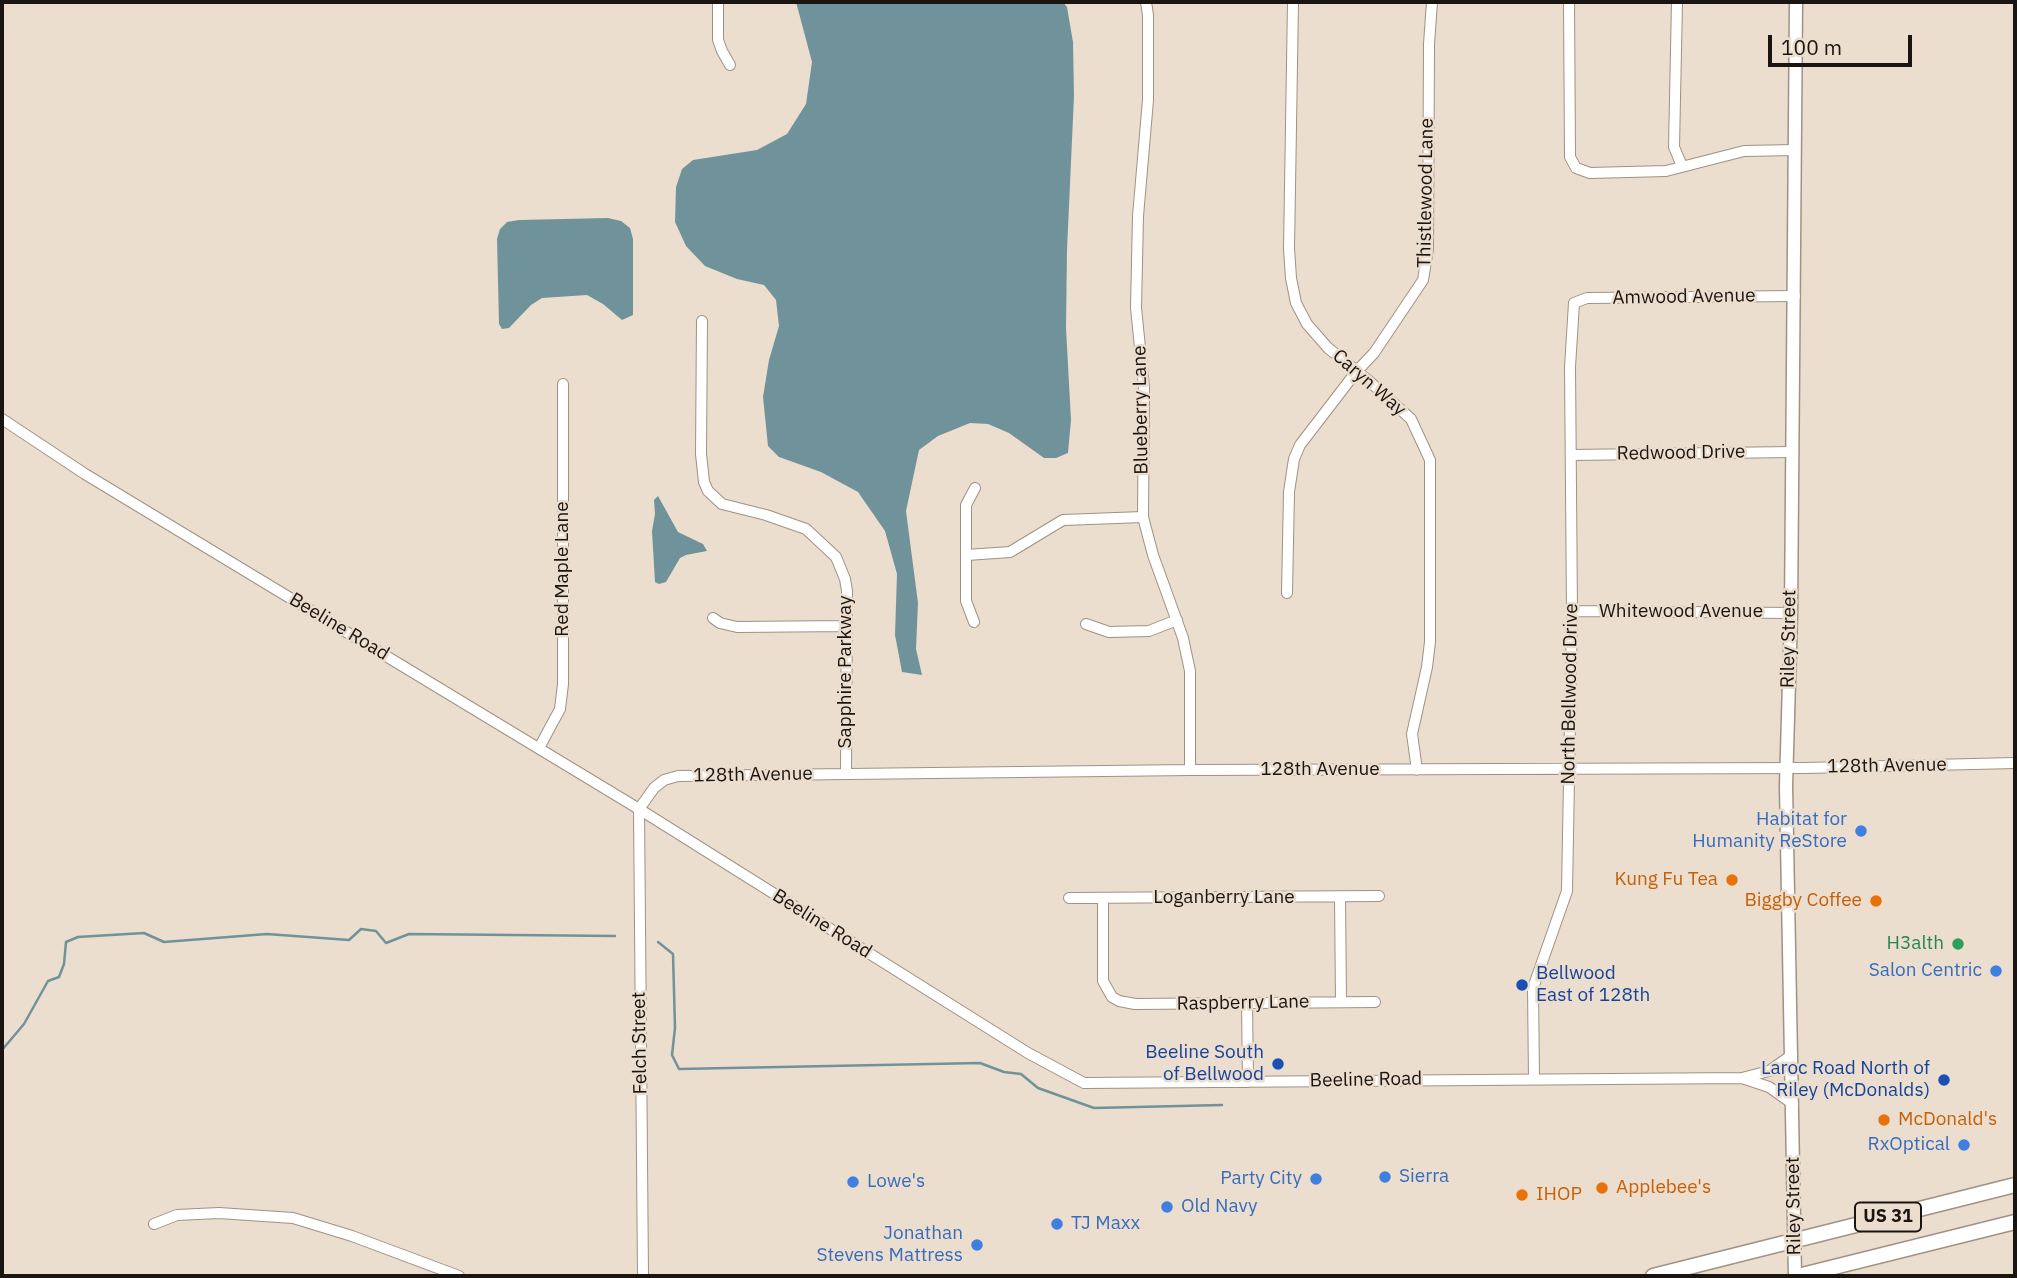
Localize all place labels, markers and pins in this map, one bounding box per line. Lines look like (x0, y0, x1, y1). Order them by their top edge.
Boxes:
place label: Habitat for Humanity ReStore (1692, 809, 1847, 853)
marker: Habitat for Humanity ReStore (1853, 823, 1869, 839)
place label: Kung Fu Tea (1614, 869, 1718, 891)
marker: Kung Fu Tea (1724, 872, 1740, 888)
place label: Biggby Coffee (1744, 890, 1862, 912)
marker: Biggby Coffee (1868, 893, 1884, 909)
place label: H3alth (1886, 933, 1944, 955)
marker: H3alth (1950, 936, 1966, 952)
place label: Salon Centric (1869, 960, 1982, 982)
place label: Bellwood East of 128th (1536, 963, 1650, 1007)
marker: Salon Centric (1988, 963, 2004, 979)
marker: Bellwood East of 128th (1514, 977, 1530, 993)
place label: Beeline South of Bellwood (1145, 1042, 1264, 1086)
marker: Beeline South of Bellwood (1270, 1056, 1286, 1072)
place label: Laroc Road North of Riley (McDonalds) (1761, 1058, 1930, 1102)
marker: Laroc Road North of Riley (McDonalds) (1936, 1072, 1952, 1088)
place label: McDonald's (1898, 1109, 1997, 1131)
marker: McDonald's (1876, 1112, 1892, 1128)
place label: RxOptical (1868, 1134, 1950, 1156)
marker: RxOptical (1956, 1137, 1972, 1153)
place label: Sierra (1399, 1166, 1449, 1188)
place label: Party City (1220, 1168, 1302, 1190)
marker: Sierra (1377, 1169, 1393, 1185)
place label: Lowe's (867, 1171, 925, 1193)
marker: Party City (1308, 1171, 1324, 1187)
marker: Lowe's (845, 1174, 861, 1190)
place label: Applebee's (1616, 1177, 1711, 1199)
marker: Applebee's (1594, 1180, 1610, 1196)
place label: IHOP (1536, 1184, 1582, 1206)
marker: IHOP (1514, 1187, 1530, 1203)
place label: Old Navy (1181, 1196, 1257, 1218)
marker: Old Navy (1159, 1199, 1175, 1215)
place label: TJ Maxx (1071, 1213, 1140, 1235)
marker: TJ Maxx (1049, 1216, 1065, 1232)
place label: Jonathan Stevens Mattress (816, 1223, 963, 1267)
marker: Jonathan Stevens Mattress (969, 1237, 985, 1253)

